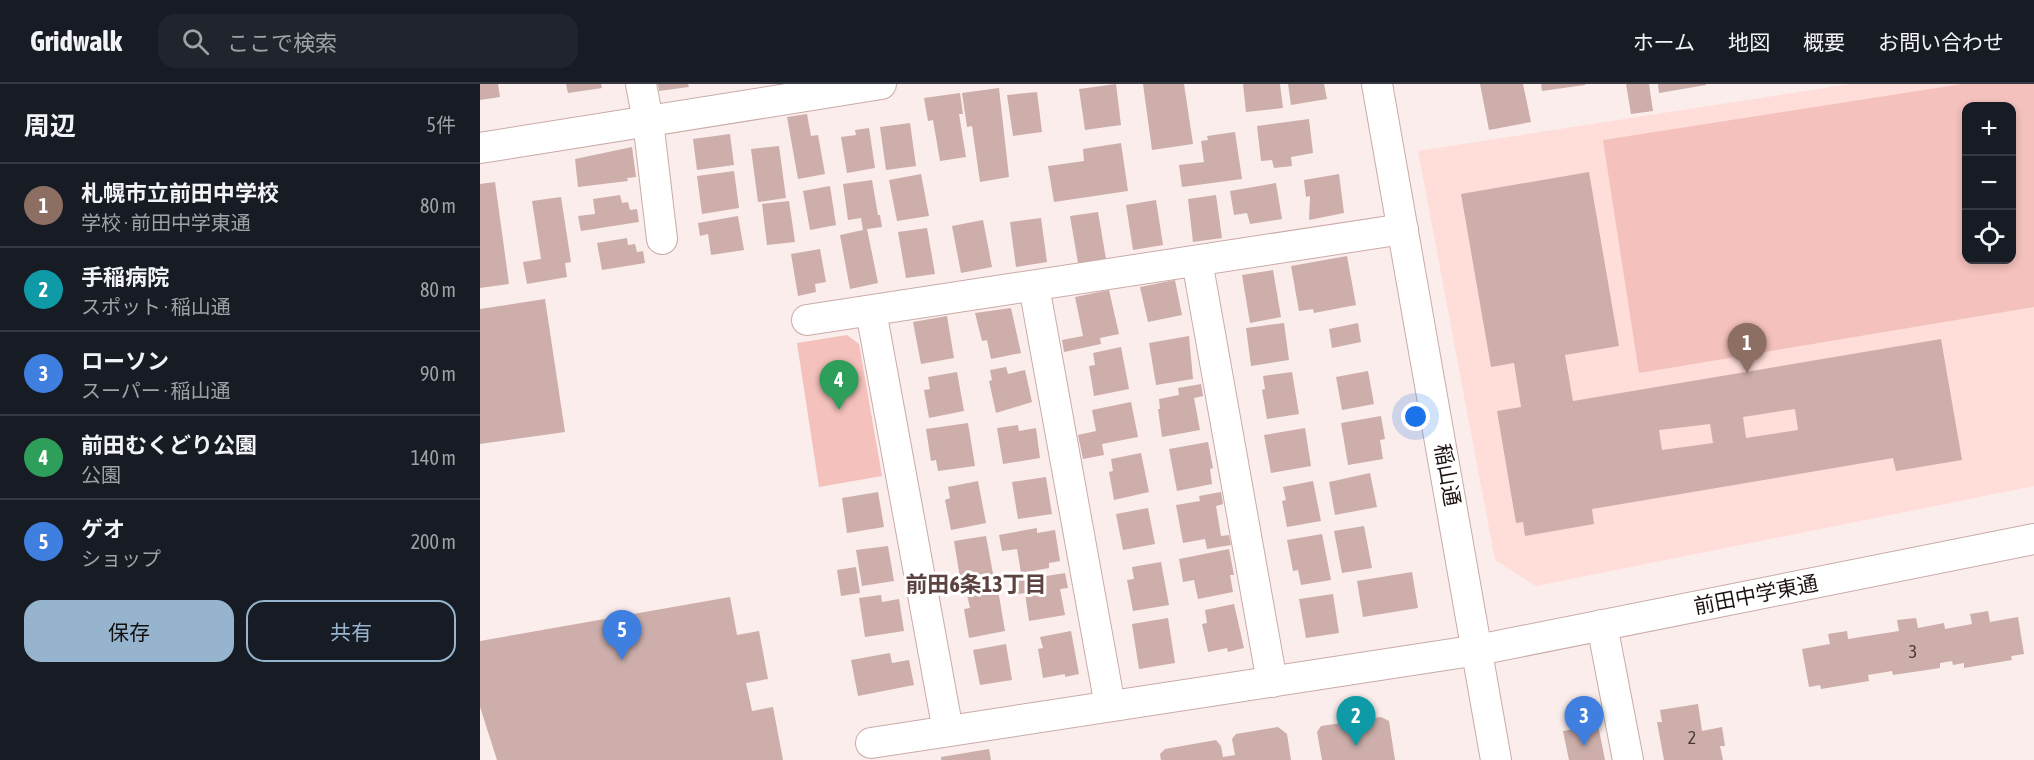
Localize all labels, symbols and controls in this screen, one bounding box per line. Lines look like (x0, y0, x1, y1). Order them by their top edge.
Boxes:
search box (158, 14, 578, 68)
text: Gridwalk (30, 25, 122, 57)
icon: search (179, 25, 212, 58)
text: ここで検索 (227, 30, 337, 56)
text: ホーム (1633, 30, 1695, 54)
text: 地図 (1728, 30, 1770, 54)
text: 概要 (1803, 30, 1845, 54)
text: お問い合わせ (1878, 30, 2004, 54)
map controls (1962, 102, 2016, 264)
button: + (1962, 102, 2016, 156)
text: 周辺 (24, 111, 76, 141)
text: 5件 (427, 113, 456, 136)
button: − (1962, 156, 2016, 210)
text: 札幌市立前田中学校 (81, 180, 279, 206)
text: 1 (39, 194, 48, 217)
text: 80 m (420, 194, 456, 217)
button: locate (1962, 210, 2016, 264)
text: 学校 · 前田中学東通 (81, 211, 251, 234)
text: 手稲病院 (81, 264, 169, 290)
text: 2 (39, 278, 48, 301)
text: 80 m (420, 278, 456, 301)
text: スポット · 稲山通 (81, 295, 231, 318)
pin: 1 (1728, 324, 1766, 373)
text: ローソン (81, 348, 169, 374)
pin: 4 (820, 360, 858, 410)
text: 3 (39, 362, 48, 385)
text: 90 m (420, 362, 456, 385)
text: スーパー · 稲山通 (81, 379, 231, 402)
your location (1401, 402, 1430, 431)
text: 前田むくどり公園 (81, 432, 257, 458)
street label: 稲山通 (1431, 442, 1465, 508)
text: 4 (39, 446, 48, 469)
text: 140 m (411, 446, 456, 469)
text: 公園 (81, 463, 121, 486)
text: ゲオ (81, 516, 125, 542)
text: 5 (39, 530, 48, 553)
text: 200 m (411, 530, 456, 553)
text: ショップ (81, 547, 161, 570)
street label: 前田中学東通 (1692, 570, 1820, 618)
district label: 前田6条13丁目 (905, 571, 1047, 597)
button: 保存 (24, 600, 234, 662)
button: 共有 (246, 600, 456, 662)
pin: 5 (602, 610, 642, 660)
house number: 3 (1909, 641, 1917, 662)
pin: 2 (1336, 696, 1376, 746)
pin: 3 (1564, 696, 1604, 746)
house number: 2 (1688, 727, 1696, 748)

